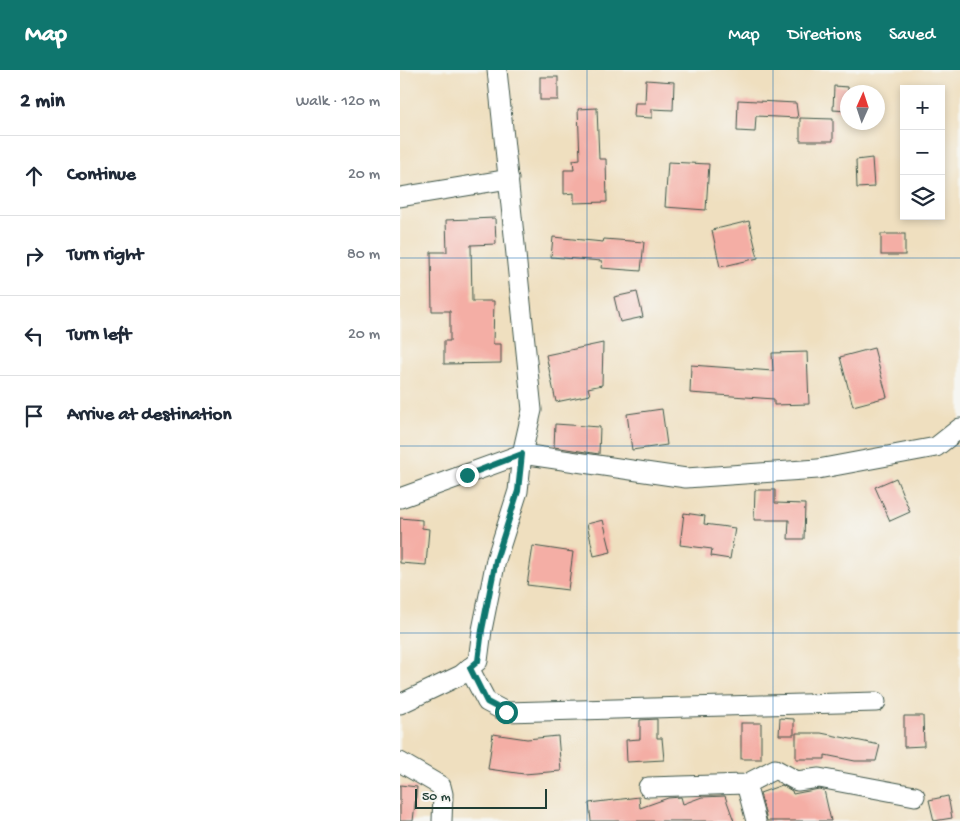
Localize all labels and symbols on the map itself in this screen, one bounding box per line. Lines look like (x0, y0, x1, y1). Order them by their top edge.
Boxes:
north arrow (840, 85, 885, 130)
route end (456, 464, 479, 487)
route start (495, 701, 518, 724)
scale bar (415, 786, 548, 809)

